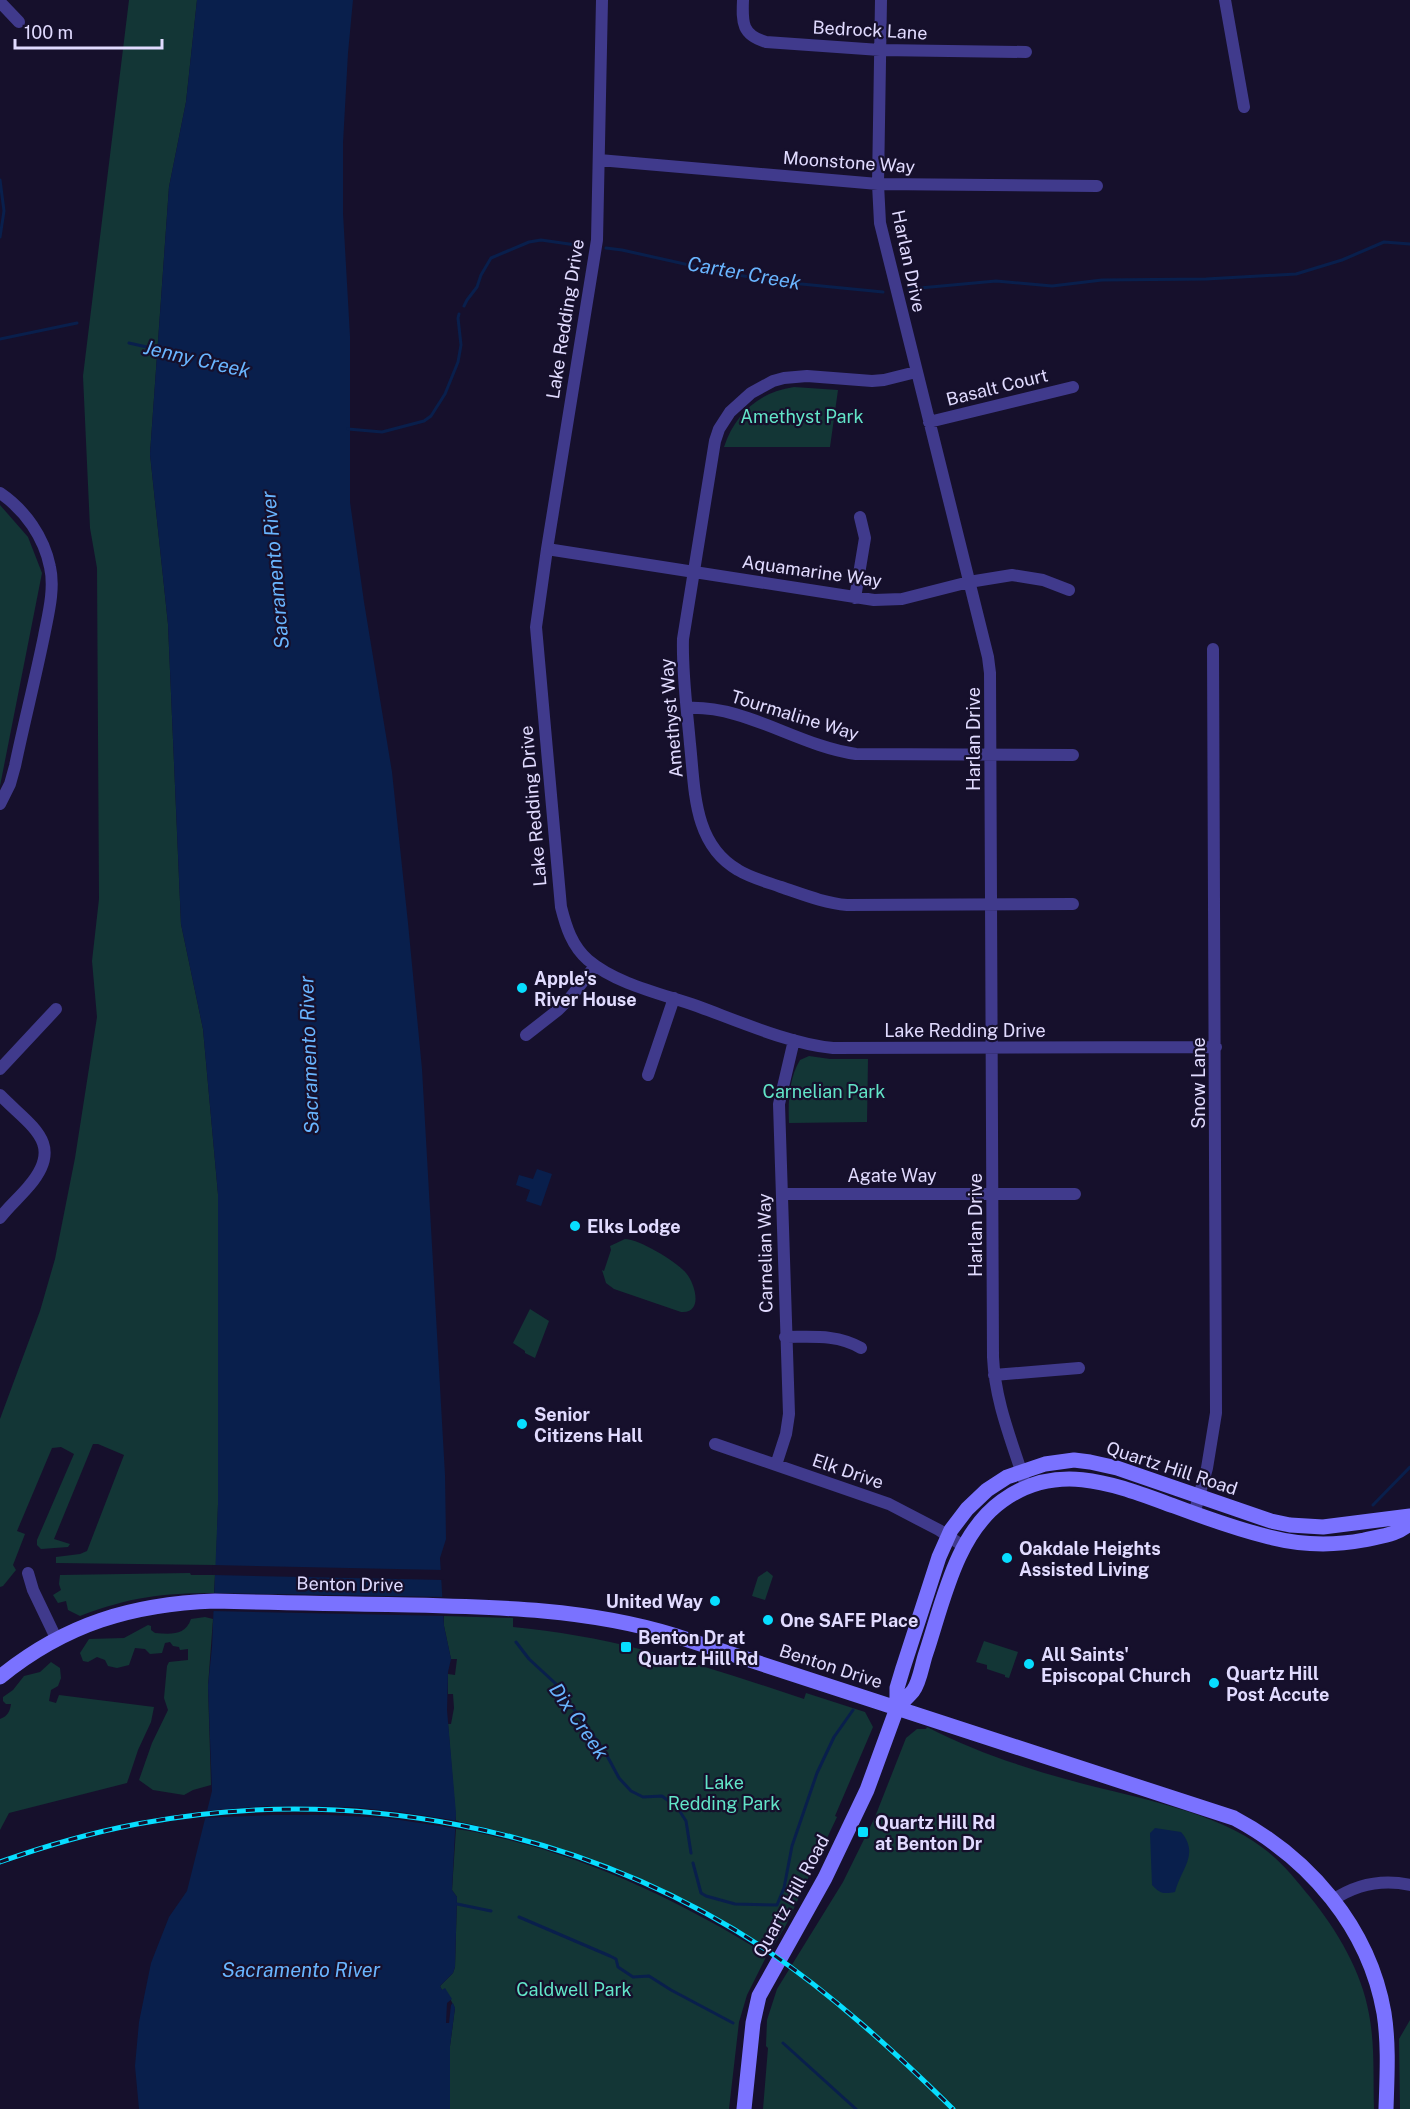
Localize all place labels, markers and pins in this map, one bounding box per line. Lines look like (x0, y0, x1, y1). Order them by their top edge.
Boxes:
place label: Apple's River House (534, 968, 637, 1010)
marker: Apple's River House (515, 981, 529, 995)
place label: Elks Lodge (587, 1216, 681, 1237)
marker: Elks Lodge (568, 1219, 582, 1233)
place label: Senior Citizens Hall (534, 1404, 643, 1446)
marker: Senior Citizens Hall (515, 1417, 529, 1431)
place label: Oakdale Heights Assisted Living (1019, 1538, 1161, 1580)
marker: Oakdale Heights Assisted Living (1000, 1551, 1014, 1565)
place label: United Way (606, 1591, 703, 1612)
marker: United Way (708, 1594, 722, 1608)
place label: One SAFE Place (780, 1610, 918, 1631)
marker: One SAFE Place (761, 1613, 775, 1627)
place label: Benton Dr at Quartz Hill Rd (638, 1627, 758, 1669)
marker: Benton Dr at Quartz Hill Rd (619, 1640, 633, 1654)
place label: All Saints' Episcopal Church (1041, 1644, 1191, 1686)
marker: All Saints' Episcopal Church (1022, 1657, 1036, 1671)
place label: Quartz Hill Post Accute (1226, 1663, 1329, 1705)
marker: Quartz Hill Post Accute (1207, 1676, 1221, 1690)
place label: Quartz Hill Rd at Benton Dr (875, 1812, 995, 1854)
marker: Quartz Hill Rd at Benton Dr (856, 1825, 870, 1839)

